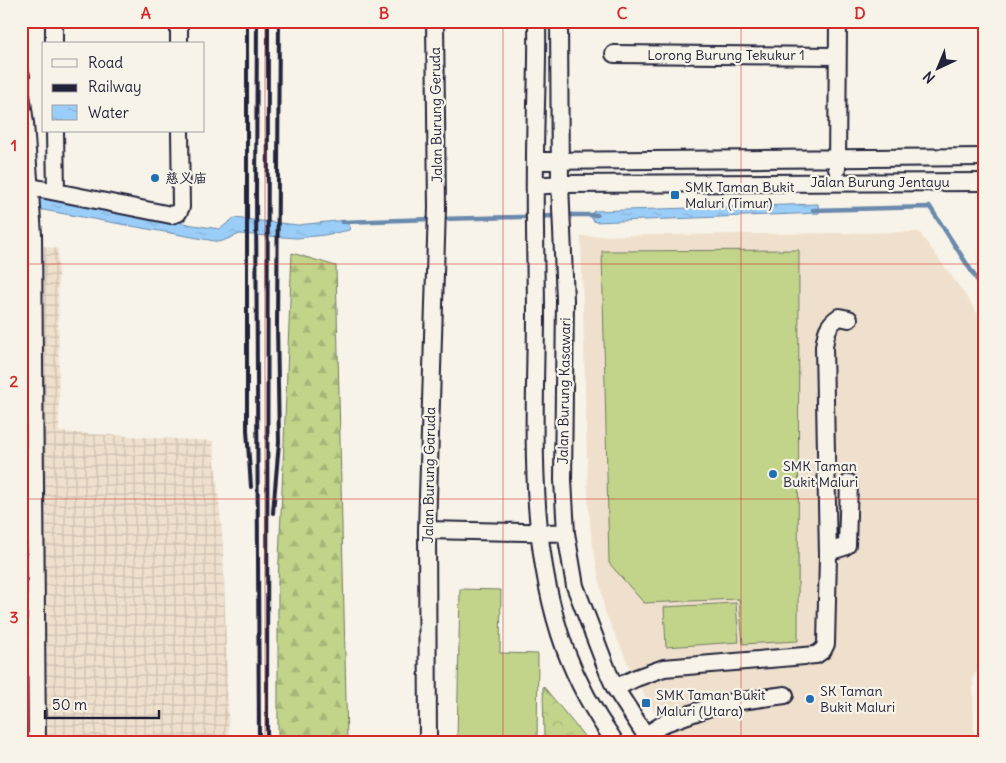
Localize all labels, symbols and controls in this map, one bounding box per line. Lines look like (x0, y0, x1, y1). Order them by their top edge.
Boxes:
text: A (141, 3, 151, 23)
text: B (379, 3, 390, 23)
text: C (617, 3, 628, 23)
text: D (854, 3, 866, 23)
legend (42, 42, 205, 132)
north arrow (914, 42, 964, 92)
street label: Lorong Burung Tekukur 1 (647, 46, 805, 64)
street label: Jalan Burung Geruda (426, 47, 446, 183)
text: Road (88, 53, 123, 72)
text: N (919, 68, 939, 87)
text: Railway (88, 77, 142, 96)
text: Water (88, 103, 129, 122)
text: 1 (11, 135, 17, 155)
place label: 慈义庙 (165, 169, 207, 187)
marker: 慈义庙 (149, 172, 161, 184)
street label: Jalan Burung Jentayu (810, 173, 950, 191)
place label: SMK Taman Bukit Maluri (Timur) (685, 178, 795, 212)
marker: SMK Taman Bukit Maluri (Timur) (669, 189, 681, 201)
street label: Jalan Burung Kasawari (554, 317, 574, 465)
text: 2 (10, 371, 19, 391)
street label: Jalan Burung Garuda (419, 407, 439, 543)
place label: SMK Taman Bukit Maluri (783, 457, 858, 491)
marker: SMK Taman Bukit Maluri (767, 468, 779, 480)
text: 3 (9, 607, 19, 627)
place label: SK Taman Bukit Maluri (820, 682, 895, 716)
place label: SMK Taman Bukit Maluri (Utara) (656, 686, 766, 720)
scale bar (45, 688, 159, 720)
marker: SK Taman Bukit Maluri (804, 693, 816, 705)
text: 50 m (52, 695, 87, 714)
marker: SMK Taman Bukit Maluri (Utara) (640, 697, 652, 709)

